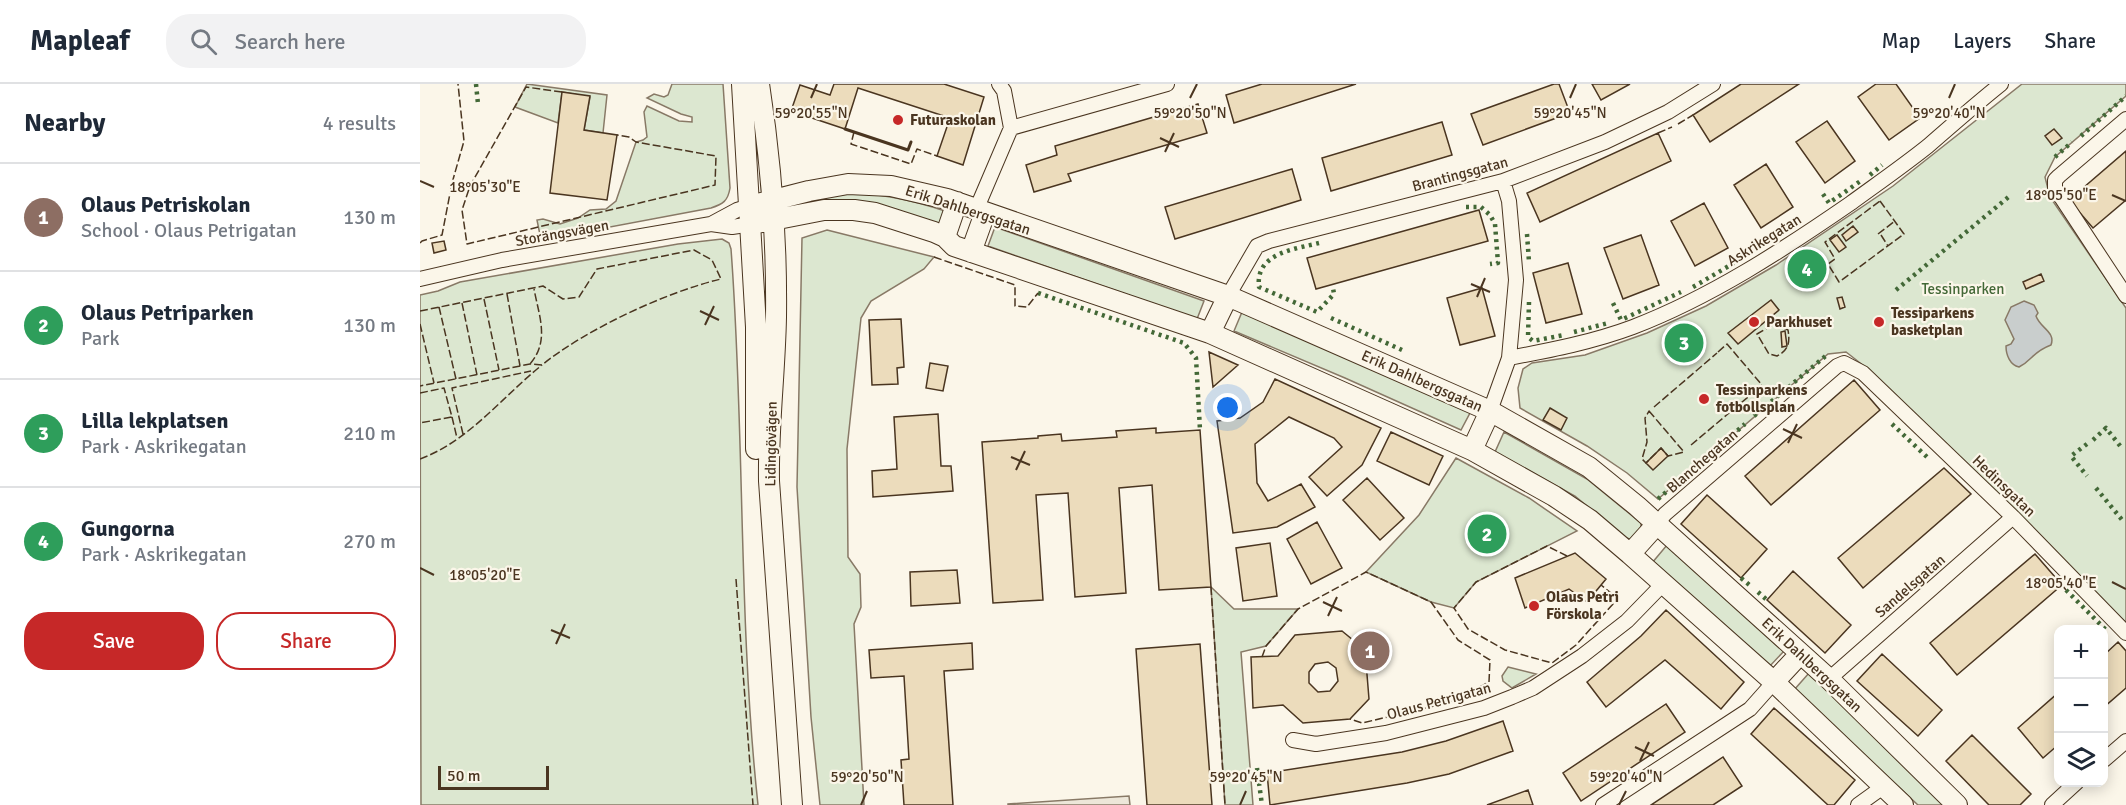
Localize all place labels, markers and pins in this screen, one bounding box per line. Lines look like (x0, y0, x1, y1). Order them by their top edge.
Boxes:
place label: Futuraskolan (910, 111, 996, 129)
marker: Futuraskolan (891, 113, 905, 127)
pin: 4 (1788, 246, 1826, 291)
place label: Tessiparkens basketplan (1891, 304, 1975, 339)
place label: Parkhuset (1766, 313, 1832, 331)
marker: Parkhuset (1747, 315, 1761, 329)
marker: Tessiparkens basketplan (1872, 315, 1886, 329)
pin: 3 (1664, 320, 1704, 366)
place label: Tessinparkens fotbollsplan (1715, 381, 1808, 416)
marker: Tessinparkens fotbollsplan (1697, 392, 1711, 406)
pin: 2 (1468, 512, 1506, 556)
place label: Olaus Petri Förskola (1546, 588, 1619, 623)
marker: Olaus Petri Förskola (1527, 599, 1541, 613)
pin: 1 (1350, 628, 1390, 674)

